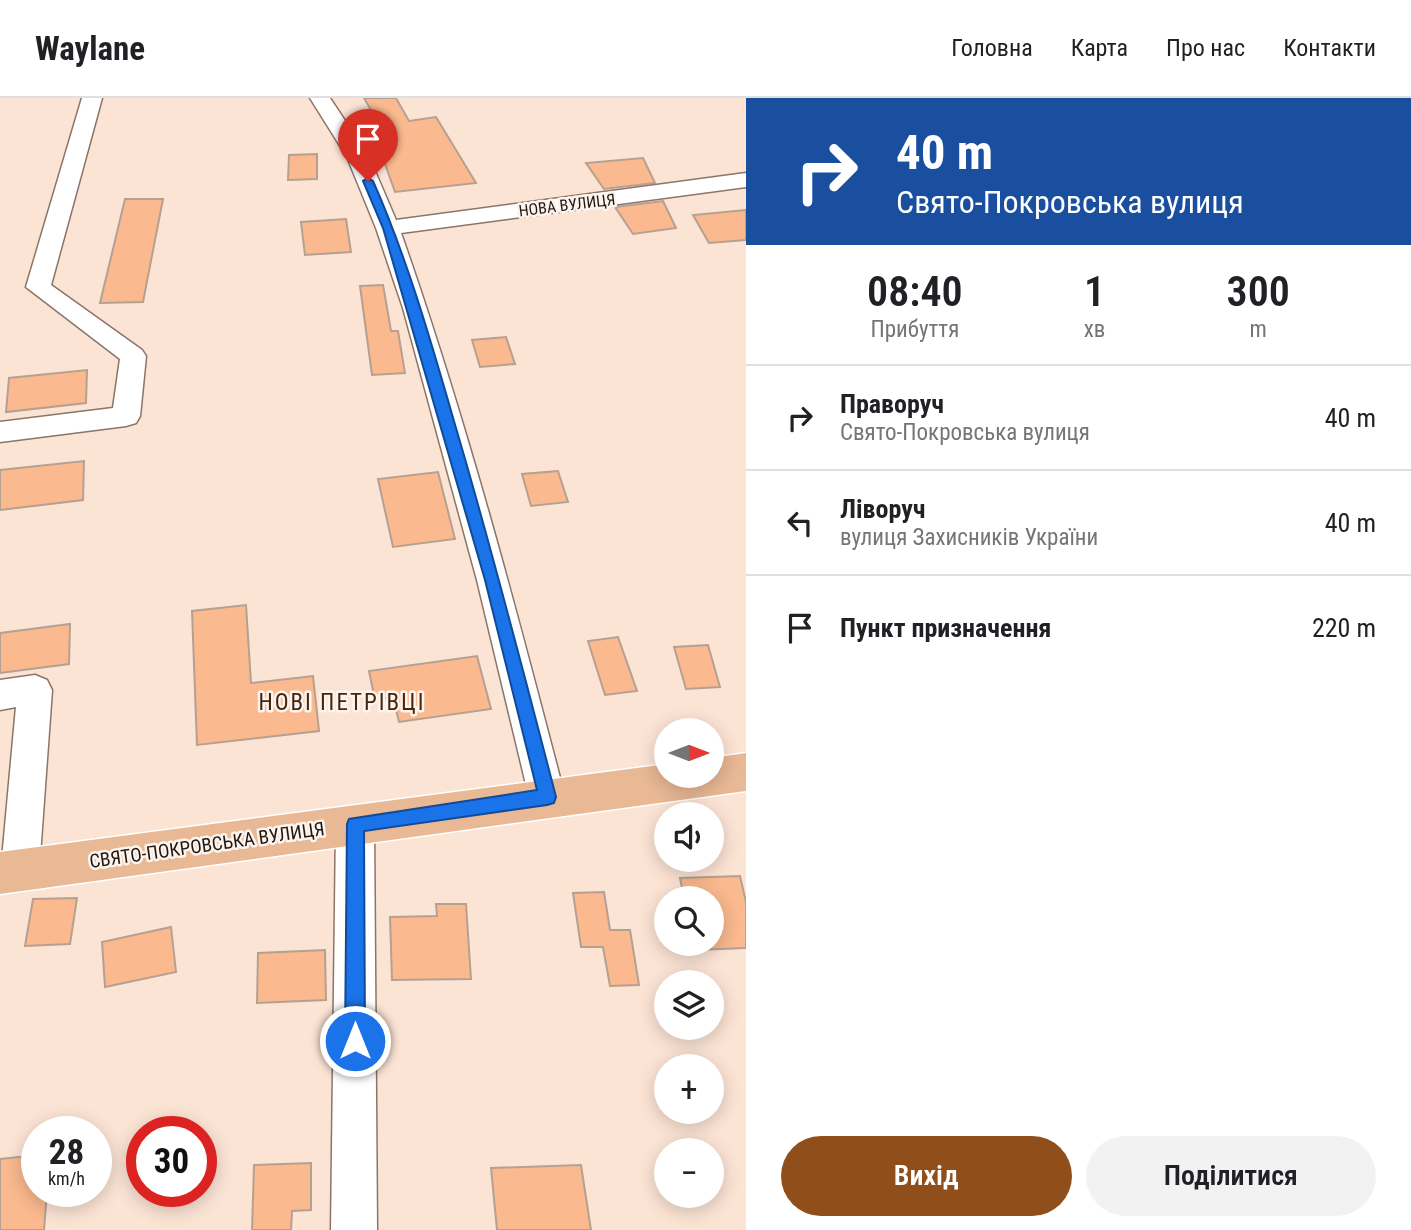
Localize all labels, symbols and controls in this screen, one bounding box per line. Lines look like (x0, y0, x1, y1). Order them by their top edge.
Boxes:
text: Waylane (35, 29, 145, 68)
text: Головна (951, 34, 1033, 62)
text: Карта (1071, 34, 1128, 62)
text: Про нас (1166, 34, 1245, 62)
text: Контакти (1283, 34, 1376, 62)
pin (338, 109, 398, 181)
icon: arrive (349, 120, 387, 158)
text: 40 m (896, 124, 993, 181)
icon: right (781, 126, 872, 217)
text: Свято-Покровська вулиця (896, 183, 1244, 221)
street label: НОВА ВУЛИЦЯ (518, 190, 616, 220)
text: 08:40 (867, 267, 963, 316)
text: 1 (1084, 267, 1105, 316)
text: 300 (1227, 267, 1290, 316)
text: Прибуття (871, 316, 959, 343)
text: хв (1084, 316, 1105, 343)
text: m (1250, 316, 1267, 343)
text: Праворуч (840, 389, 944, 419)
icon: right (781, 399, 819, 437)
text: 40 m (1325, 403, 1376, 433)
text: Свято-Покровська вулиця (840, 419, 1090, 446)
text: Ліворуч (840, 494, 925, 524)
icon: left (781, 504, 819, 542)
text: 40 m (1325, 508, 1376, 538)
text: вулиця Захисників України (840, 524, 1098, 551)
icon: arrive (781, 609, 819, 647)
text: Пункт призначення (840, 613, 1051, 643)
text: 220 m (1312, 613, 1376, 643)
district label: НОВІ ПЕТРІВЦІ (258, 689, 426, 716)
north arrow (654, 718, 724, 788)
map controls (654, 718, 724, 1208)
button: sound (654, 802, 724, 872)
street label: СВЯТО-ПОКРОВСЬКА ВУЛИЦЯ (88, 817, 326, 873)
button: search (654, 886, 724, 956)
button: layers (654, 970, 724, 1040)
position arrow (318, 1004, 392, 1078)
button: + (654, 1054, 724, 1124)
speed limit sign: 30 (126, 1116, 217, 1207)
text: 28 (49, 1132, 84, 1173)
button: Вихід (781, 1136, 1072, 1216)
button: Поділитися (1086, 1136, 1376, 1216)
button: − (654, 1138, 724, 1208)
text: km/h (48, 1168, 85, 1189)

